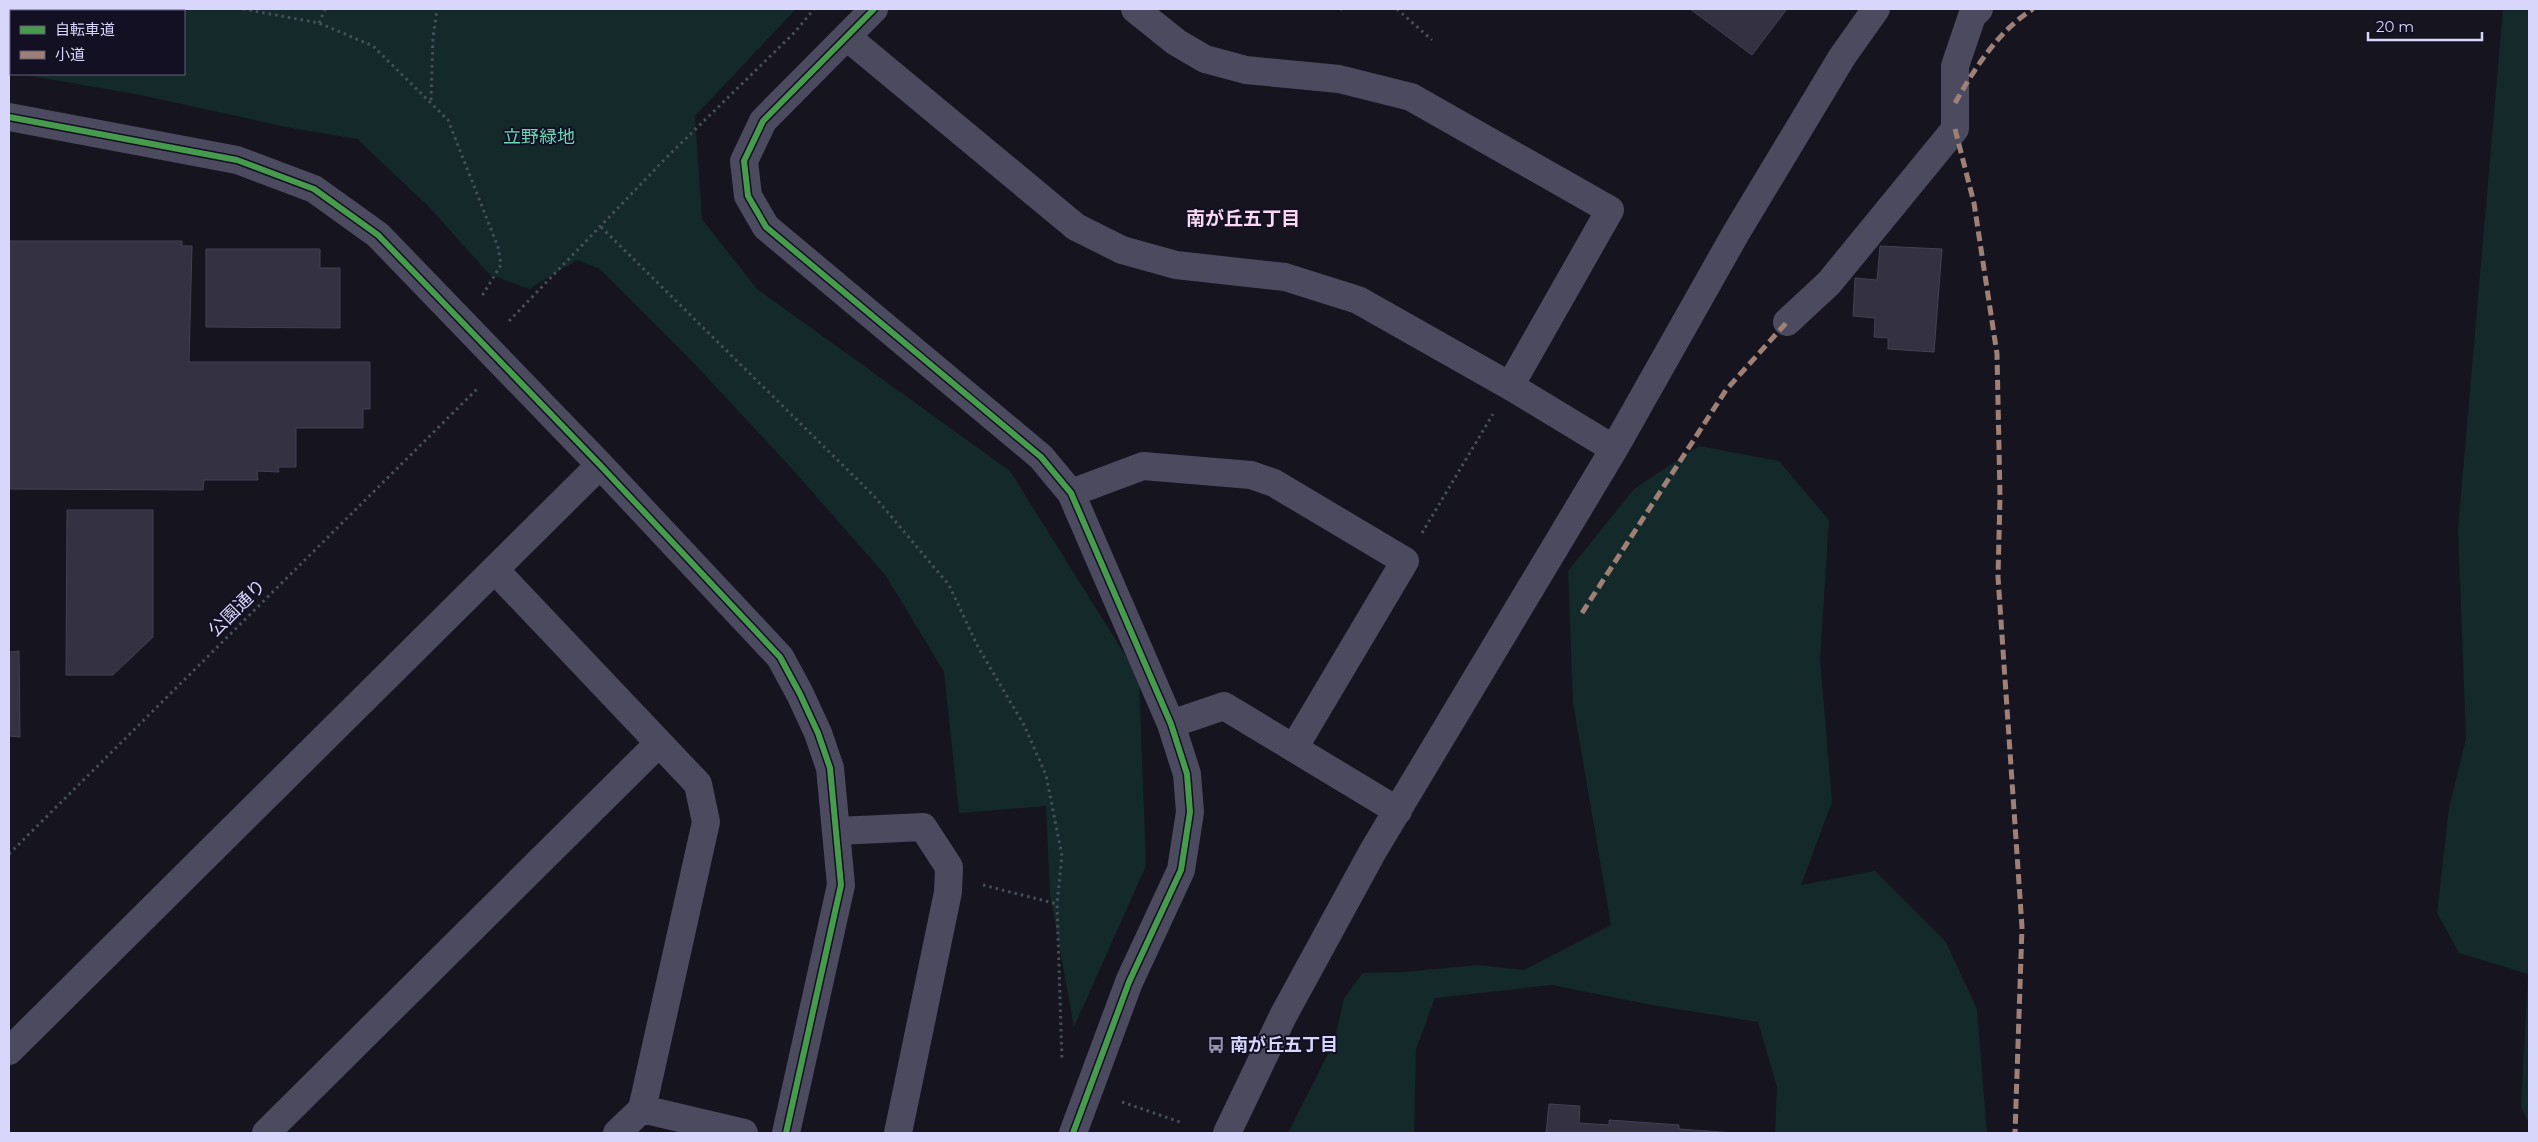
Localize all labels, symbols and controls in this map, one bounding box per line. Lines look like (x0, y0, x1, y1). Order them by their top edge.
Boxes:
legend (10, 10, 185, 75)
scale bar (2368, 10, 2482, 42)
text: 20 m (2376, 17, 2414, 36)
text: 自転車道 (55, 20, 115, 39)
text: 小道 (55, 45, 85, 64)
park label: 立野緑地 (503, 126, 575, 148)
district label: 南が丘五丁目 (1186, 207, 1300, 230)
street label: 公園通り (204, 575, 270, 641)
place label: 南が丘五丁目 (1230, 1034, 1338, 1056)
bus stop icon: 南が丘五丁目 (1206, 1035, 1226, 1055)

